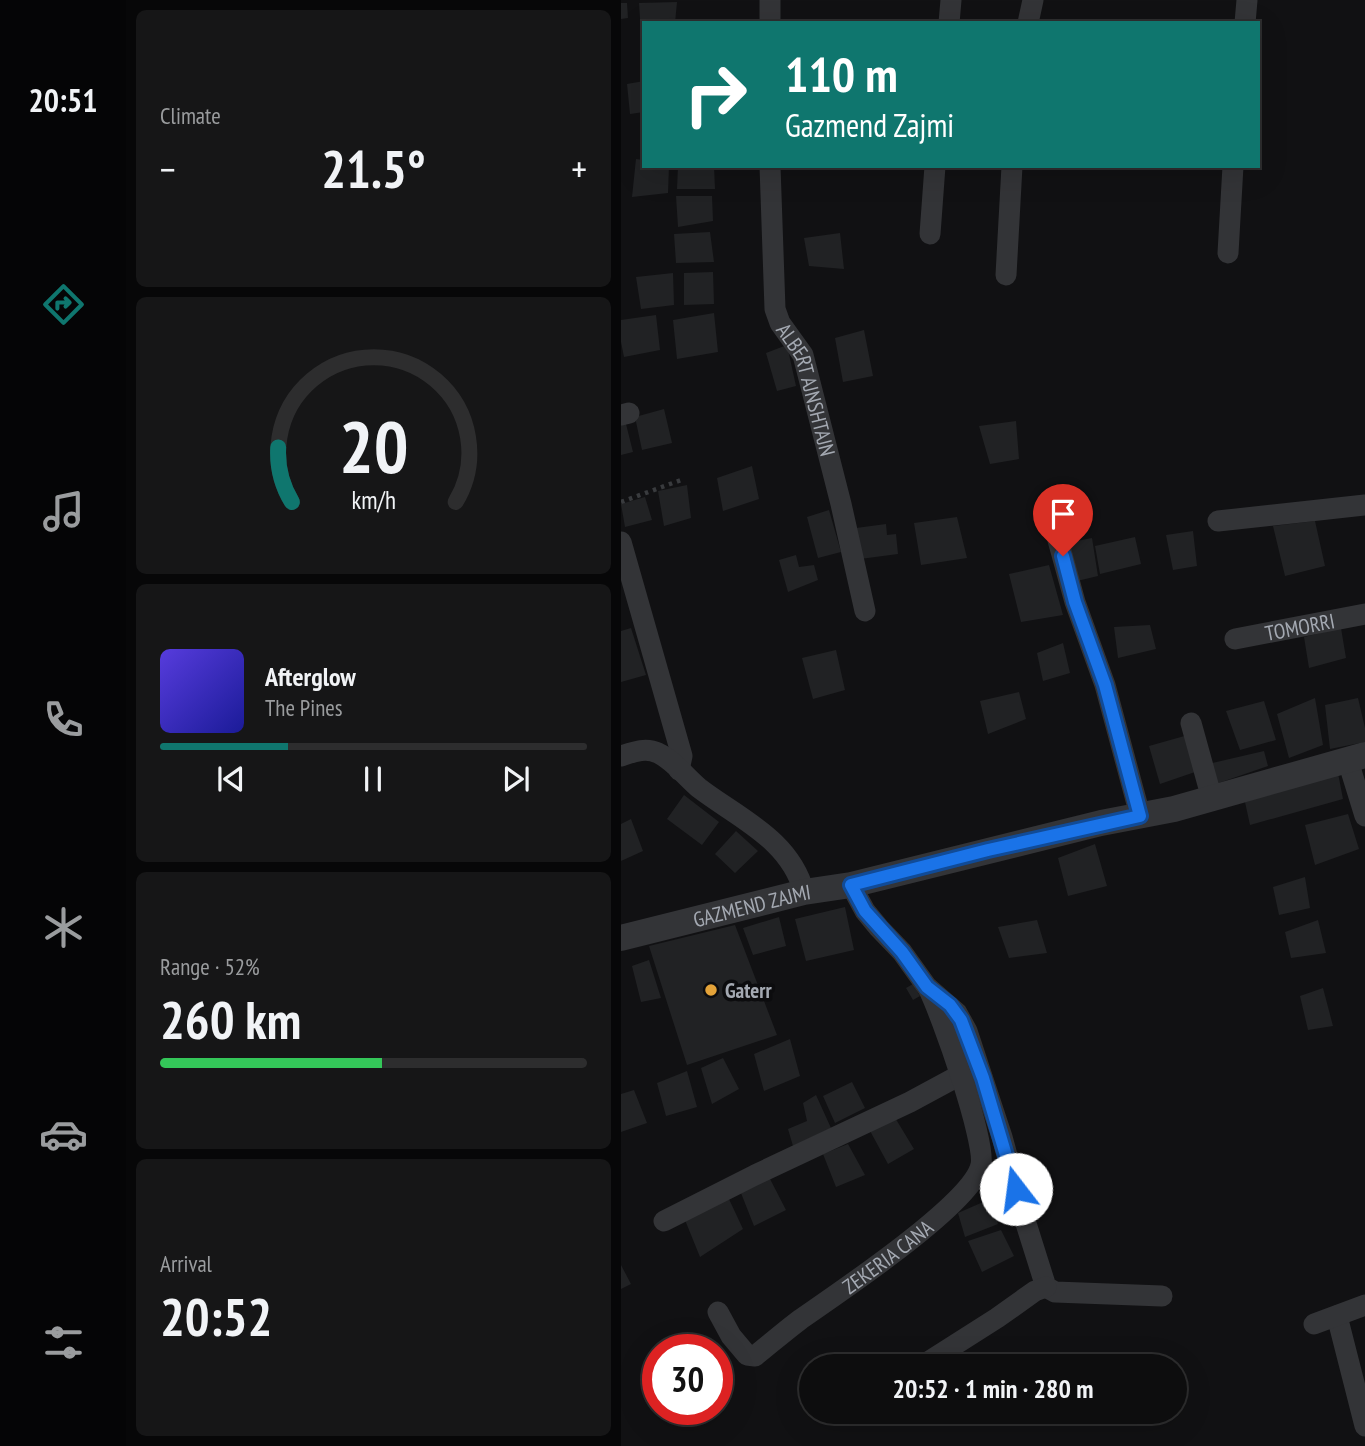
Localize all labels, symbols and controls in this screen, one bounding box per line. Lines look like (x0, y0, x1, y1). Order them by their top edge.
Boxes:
text: 110 m (785, 42, 898, 106)
icon: right (670, 49, 761, 140)
text: 20:51 (28, 79, 98, 121)
text: Climate (160, 101, 221, 130)
text: Gazmend Zajmi (785, 104, 954, 146)
text: 21.5° (321, 135, 426, 202)
text: − (160, 144, 176, 193)
text: + (571, 144, 587, 193)
icon: directions (39, 280, 88, 329)
street label: ALBERT AJNSHTAJN (771, 317, 842, 459)
text: 20 (339, 398, 408, 492)
text: km/h (351, 484, 396, 516)
pin (1033, 484, 1093, 556)
icon: music (39, 487, 88, 536)
icon: arrive (1044, 495, 1082, 533)
street label: TOMORRI (1263, 607, 1337, 646)
text: Afterglow (265, 660, 356, 693)
text: The Pines (265, 693, 343, 722)
icon: phone (39, 695, 88, 744)
icon: previous (212, 760, 250, 798)
icon: pause (354, 760, 392, 798)
icon: next (497, 760, 535, 798)
street label: GAZMEND ZAJMI (690, 878, 812, 933)
icon: climate (39, 903, 88, 952)
text: Range · 52% (160, 952, 260, 981)
place label: Gaterr (725, 977, 772, 1004)
marker: Gaterr (703, 982, 719, 998)
text: 260 km (160, 986, 301, 1053)
icon: car (39, 1110, 88, 1159)
position arrow (979, 1152, 1053, 1226)
street label: ZEKERIA CANA (837, 1214, 939, 1300)
text: Arrival (160, 1249, 212, 1278)
text: 20:52 (160, 1283, 272, 1350)
icon: filters (39, 1318, 88, 1367)
speed limit sign: 30 (642, 1334, 733, 1425)
text: 20:52 · 1 min · 280 m (893, 1372, 1093, 1405)

